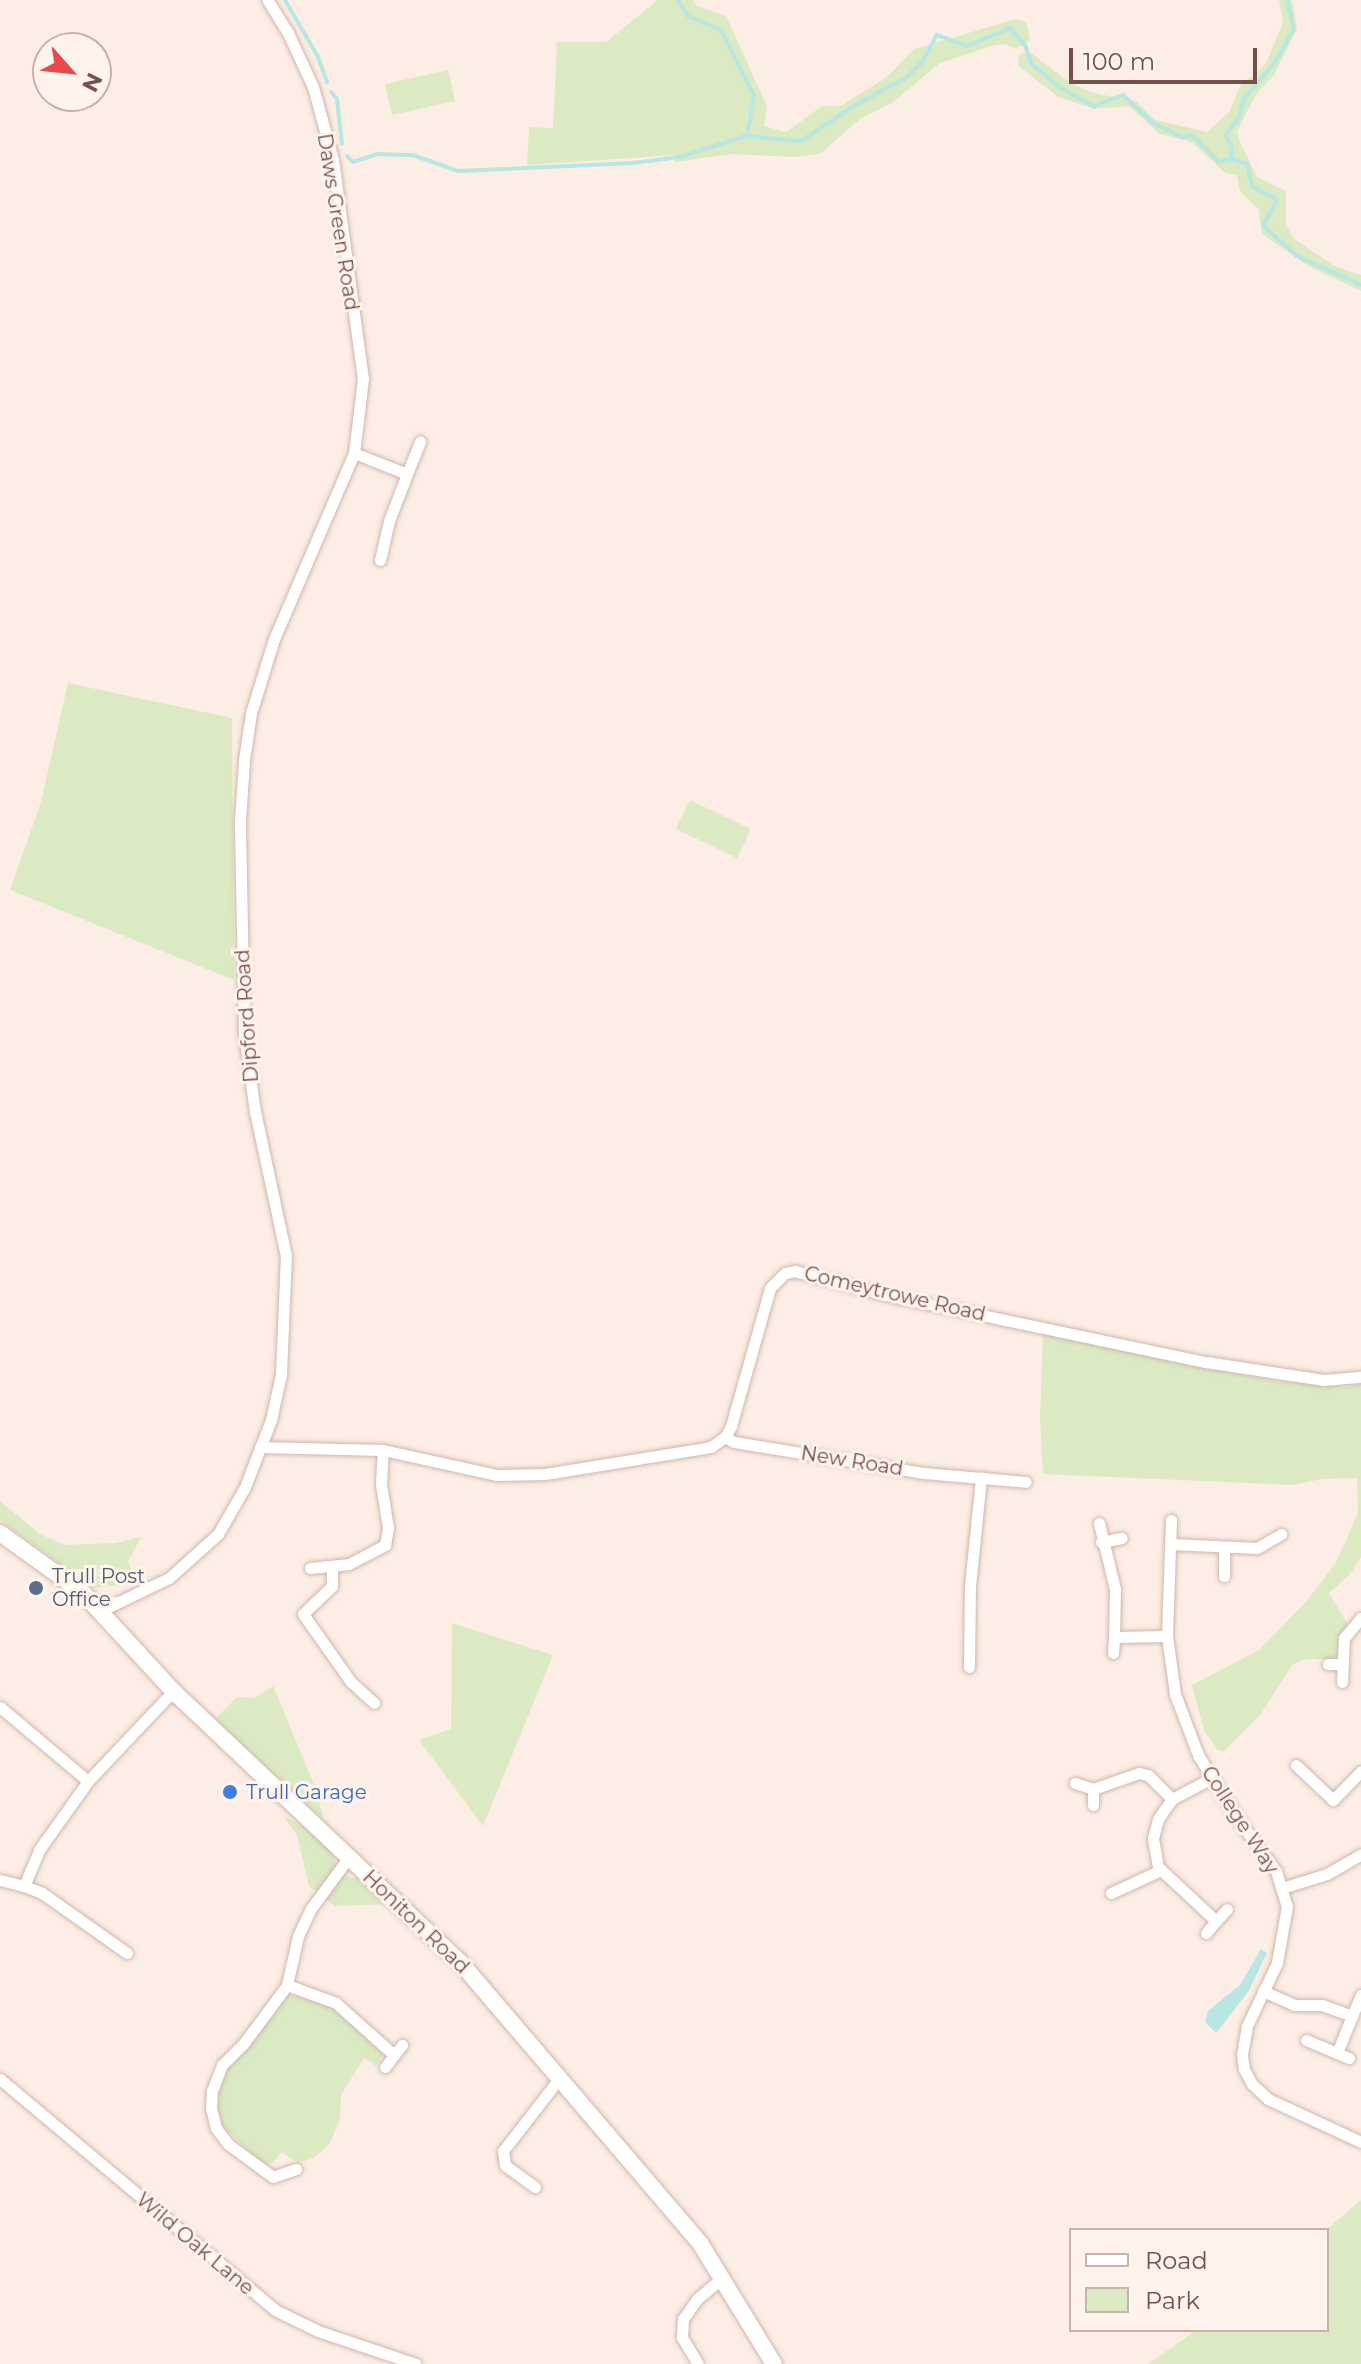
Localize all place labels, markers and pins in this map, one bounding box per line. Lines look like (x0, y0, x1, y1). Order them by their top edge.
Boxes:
place label: Trull Post Office (52, 1564, 145, 1611)
marker: Trull Post Office (27, 1579, 45, 1597)
place label: Trull Garage (246, 1780, 367, 1804)
marker: Trull Garage (221, 1783, 239, 1801)

